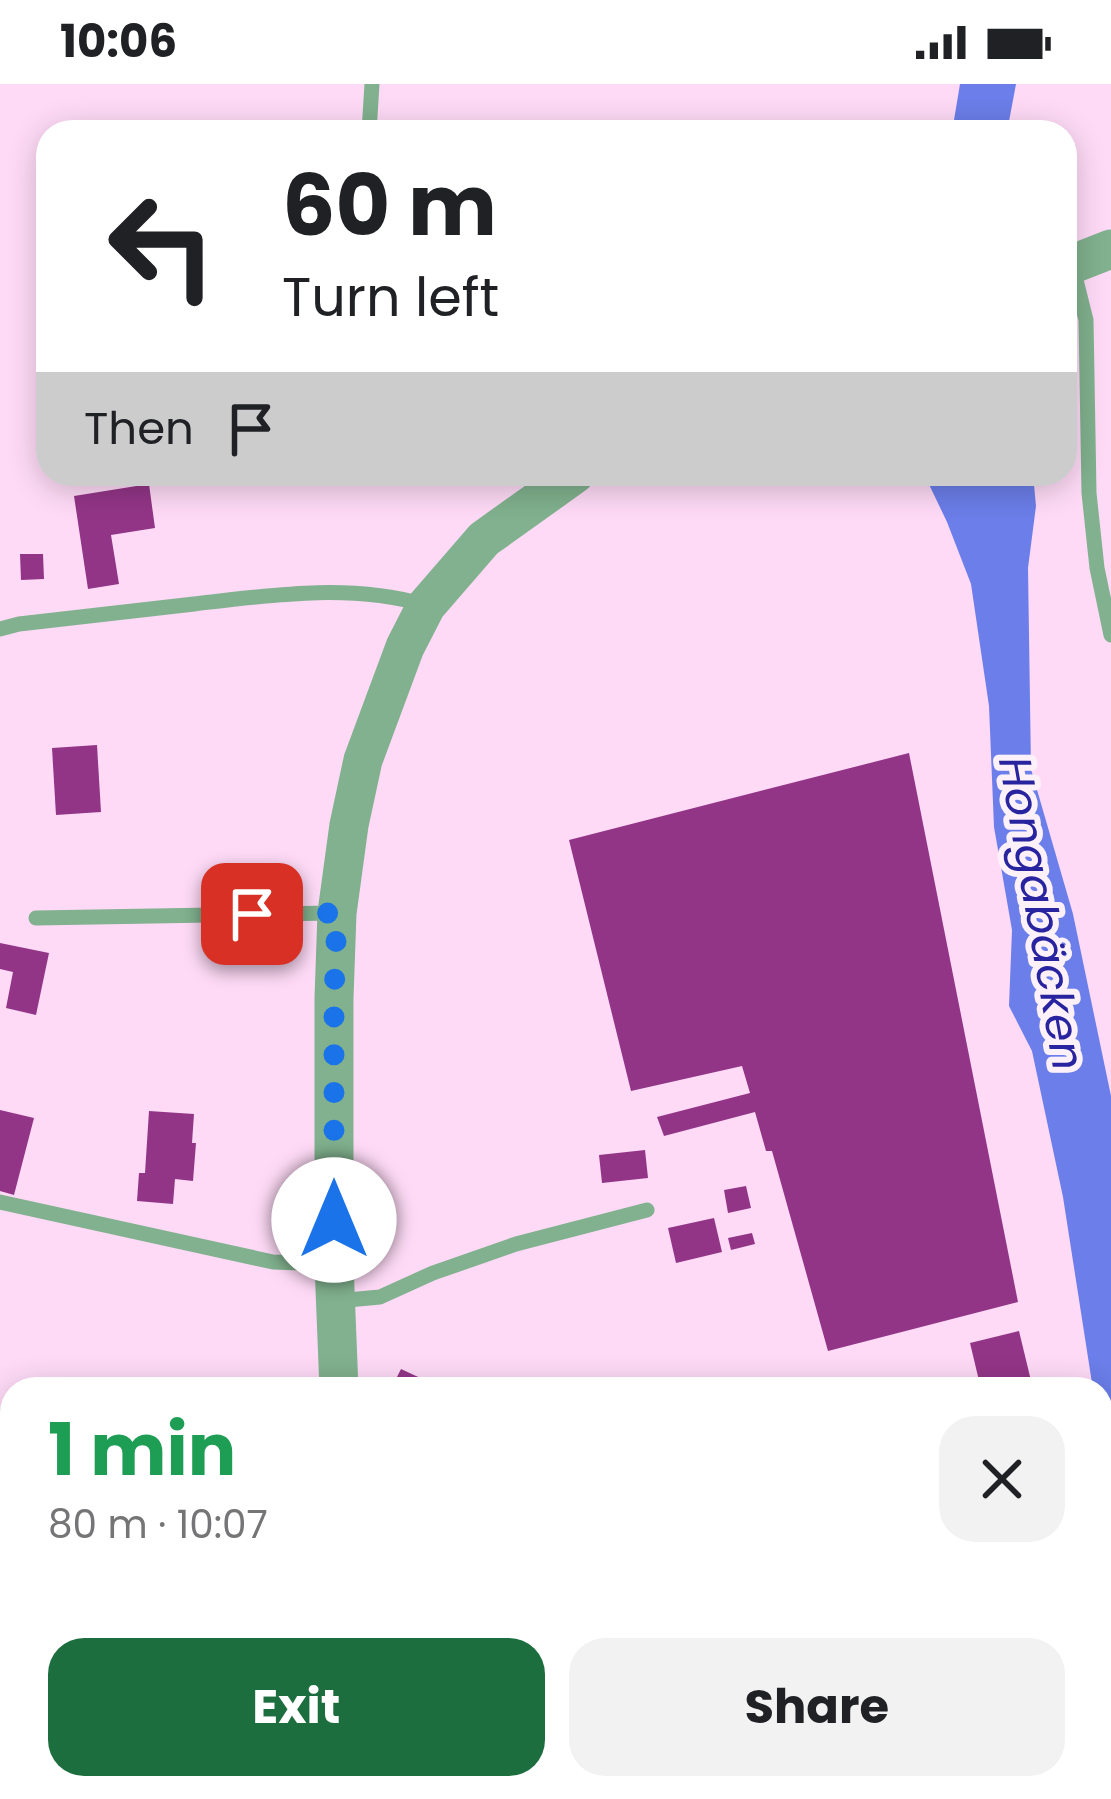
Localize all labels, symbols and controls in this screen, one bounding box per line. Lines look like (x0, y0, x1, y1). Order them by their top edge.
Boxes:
text: 10:06 (60, 10, 177, 73)
text: 60 m (282, 147, 497, 264)
icon: left (84, 168, 240, 324)
text: Turn left (282, 259, 499, 335)
icon: arrive (218, 396, 284, 462)
text: Then (84, 397, 194, 460)
water label: Hongabäcken (983, 751, 1100, 1075)
pin (201, 863, 303, 965)
icon: arrive (219, 881, 285, 947)
position arrow (271, 1157, 397, 1283)
text: 1 min (48, 1399, 236, 1500)
button: close (939, 1416, 1065, 1542)
text: 80 m · 10:07 (48, 1497, 268, 1552)
button: Exit (48, 1638, 545, 1776)
button: Share (569, 1638, 1065, 1776)

